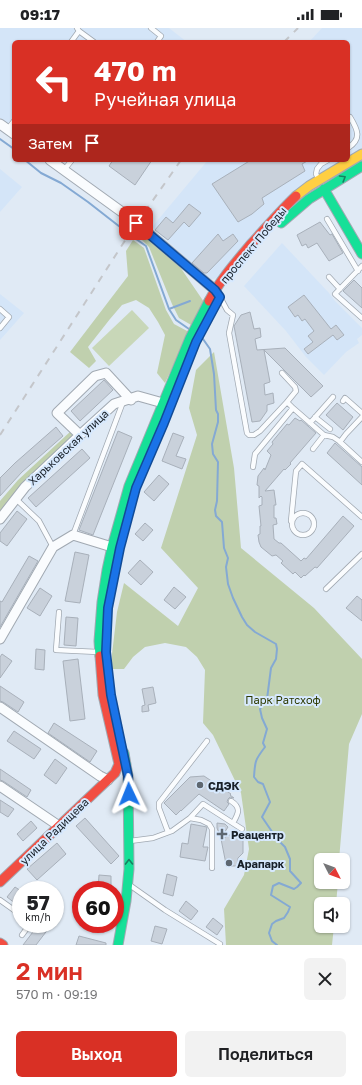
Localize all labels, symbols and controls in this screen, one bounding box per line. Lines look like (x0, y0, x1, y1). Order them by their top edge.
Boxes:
text: 09:17 (20, 5, 60, 23)
text: 470 m (94, 54, 176, 87)
icon: left (28, 56, 80, 108)
text: Ручейная улица (94, 88, 236, 110)
icon: arrive (81, 132, 103, 154)
text: Затем (28, 134, 73, 152)
one-way arrow (339, 175, 346, 182)
street label: проспект Победы (217, 204, 289, 286)
pin (119, 206, 153, 240)
icon: arrive (125, 212, 147, 234)
street label: Харьковская улица (25, 407, 111, 487)
park label: Парк Ратсхоф (245, 693, 321, 706)
position arrow (108, 773, 150, 815)
place label: СДЭК (208, 779, 240, 792)
marker: СДЭК (195, 780, 205, 790)
street label: улица Радищева (17, 795, 91, 867)
marker: Реацентр (216, 828, 228, 840)
place label: Реацентр (231, 828, 284, 841)
north arrow (314, 853, 350, 889)
map controls (314, 853, 350, 933)
place label: Арапарк (237, 857, 285, 870)
marker: Арапарк (224, 858, 234, 868)
one-way arrow (125, 859, 133, 865)
speed limit sign: 60 (72, 881, 124, 933)
text: 57 (26, 890, 50, 914)
button: sound (314, 897, 350, 933)
text: km/h (25, 911, 51, 923)
text: 2 мин (16, 956, 83, 985)
button: close (304, 958, 346, 1000)
text: 570 m · 09:19 (16, 986, 98, 1002)
button: Выход (16, 1031, 177, 1077)
button: Поделиться (185, 1031, 346, 1077)

